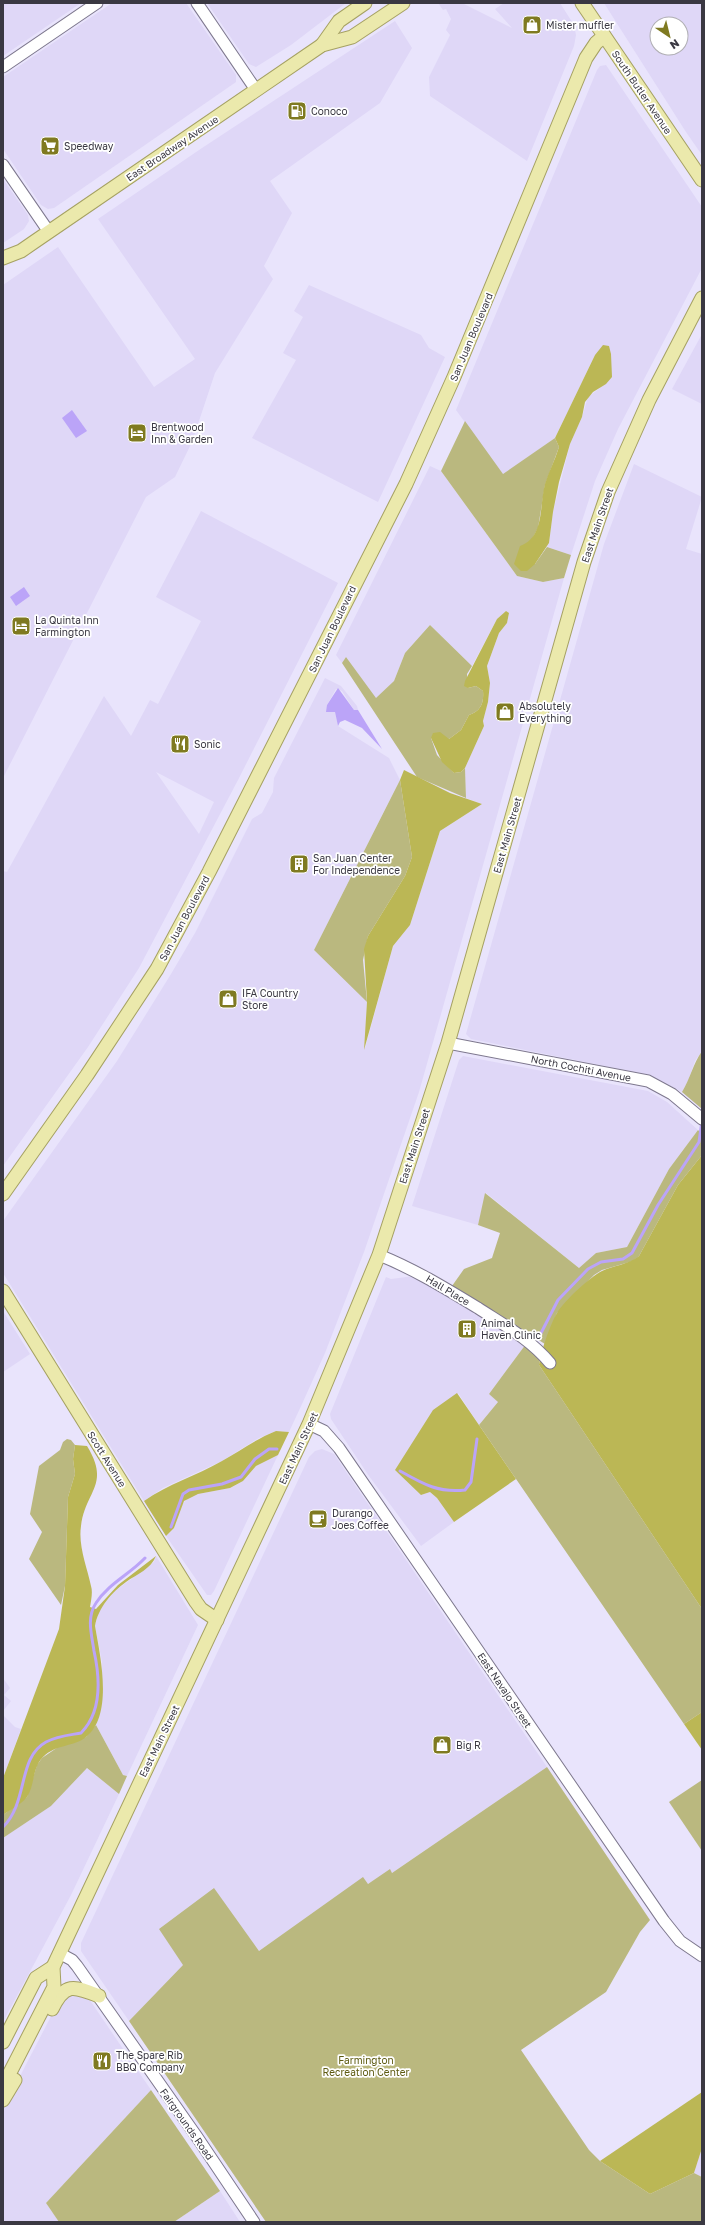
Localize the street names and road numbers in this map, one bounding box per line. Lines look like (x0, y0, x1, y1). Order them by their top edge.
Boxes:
street label: South Butler Avenue (609, 48, 675, 136)
street label: East Broadway Avenue (124, 113, 220, 183)
street label: San Juan Boulevard (447, 291, 495, 383)
street label: East Main Street (579, 486, 615, 564)
street label: San Juan Boulevard (306, 584, 358, 674)
street label: East Main Street (490, 796, 524, 874)
street label: San Juan Boulevard (156, 873, 212, 963)
street label: North Cochiti Avenue (530, 1052, 632, 1084)
street label: East Main Street (396, 1107, 432, 1185)
street label: Hall Place (424, 1272, 472, 1308)
street label: East Main Street (276, 1410, 320, 1486)
street label: Scott Avenue (85, 1429, 129, 1489)
street label: East Navajo Street (475, 1650, 535, 1730)
street label: East Main Street (136, 1703, 182, 1779)
street label: Fairgrounds Road (158, 2086, 216, 2162)

